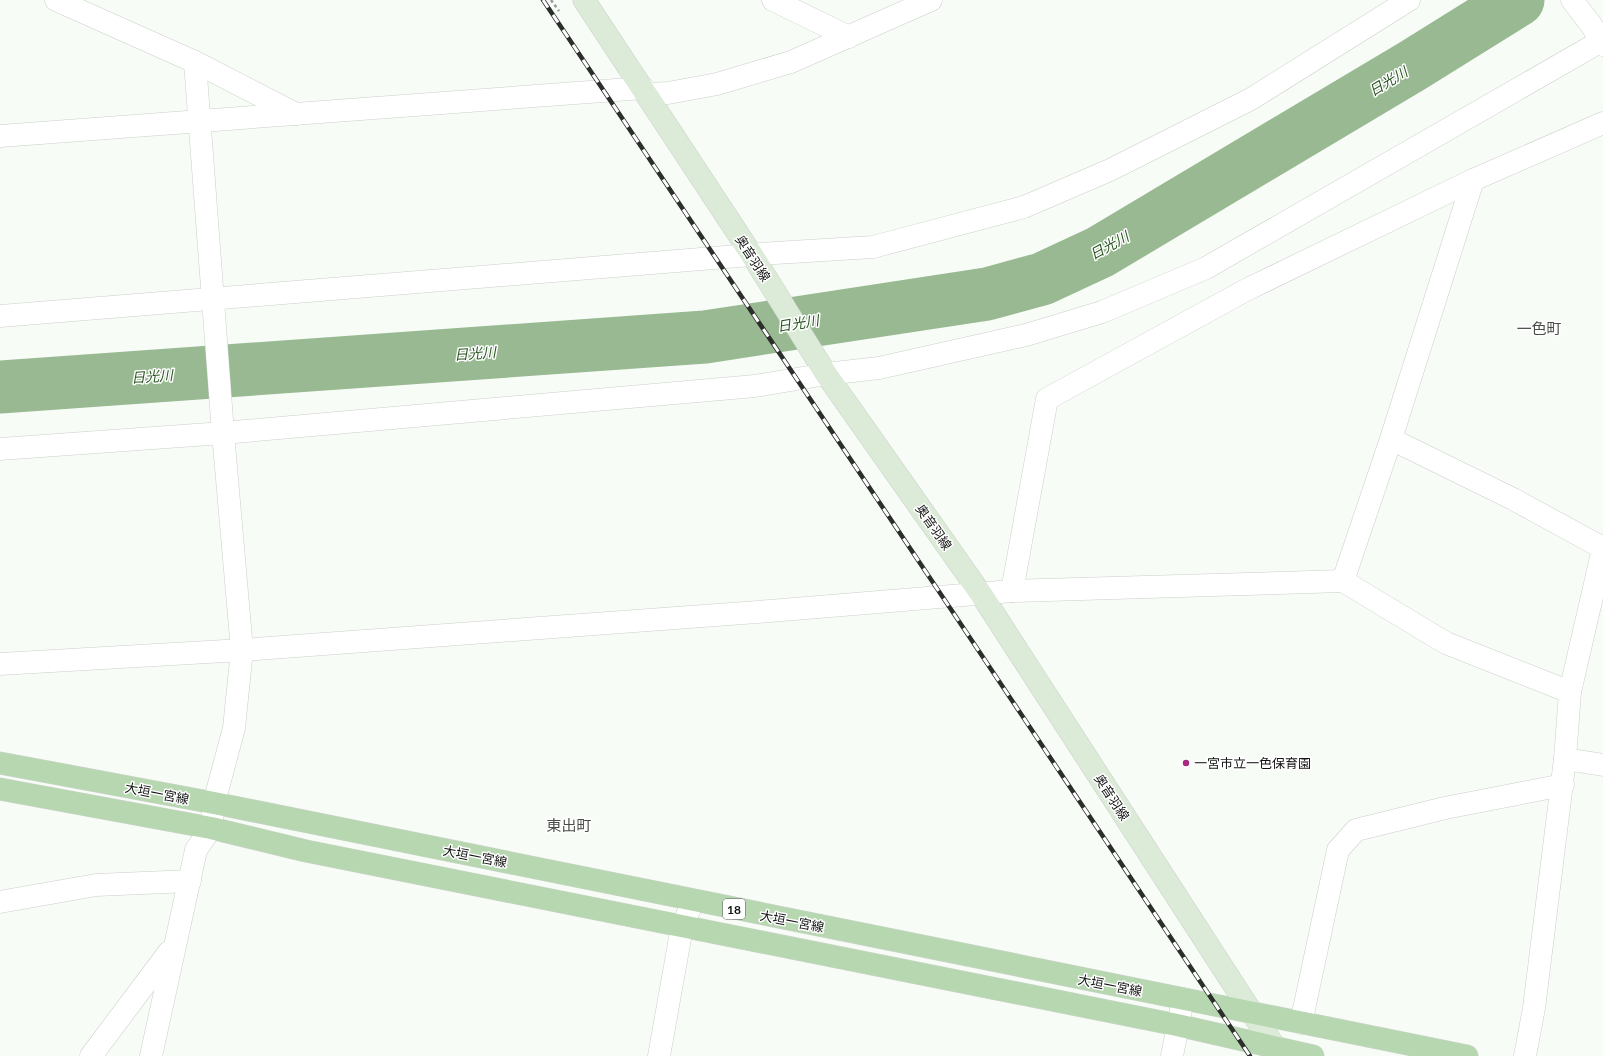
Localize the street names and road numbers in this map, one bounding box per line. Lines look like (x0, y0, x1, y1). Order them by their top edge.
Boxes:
street label: 奥音羽線 (732, 232, 774, 284)
street label: 奥音羽線 (913, 501, 955, 553)
street label: 奥音羽線 (1091, 771, 1133, 823)
street label: 大垣一宮線 (124, 779, 190, 807)
street label: 大垣一宮線 (442, 842, 508, 870)
road number: 18 (723, 899, 745, 919)
street label: 大垣一宮線 (759, 907, 825, 935)
street label: 大垣一宮線 (1077, 971, 1143, 999)

